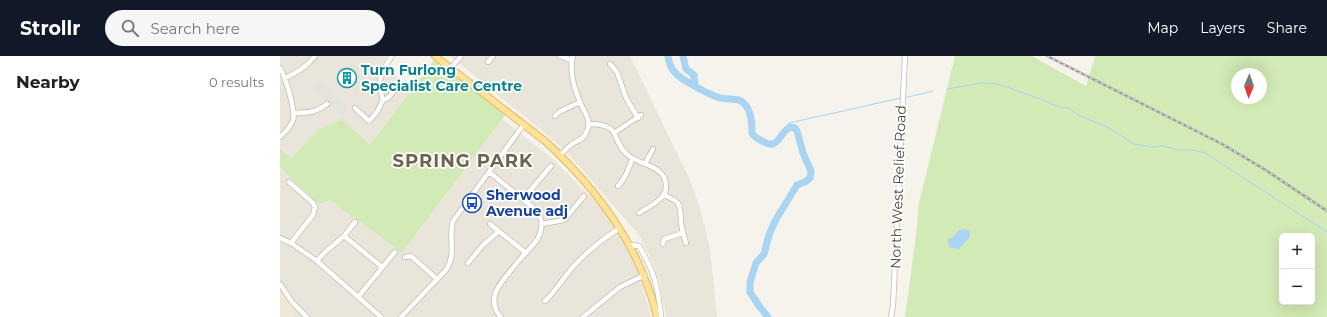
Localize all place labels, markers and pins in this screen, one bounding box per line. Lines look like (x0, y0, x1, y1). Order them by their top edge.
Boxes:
place label: Turn Furlong Specialist Care Centre (361, 61, 522, 95)
building icon: Turn Furlong Specialist Care Centre (336, 67, 358, 89)
place label: Sherwood Avenue adj (485, 186, 568, 220)
bus stop icon: Sherwood Avenue adj (461, 192, 483, 214)

